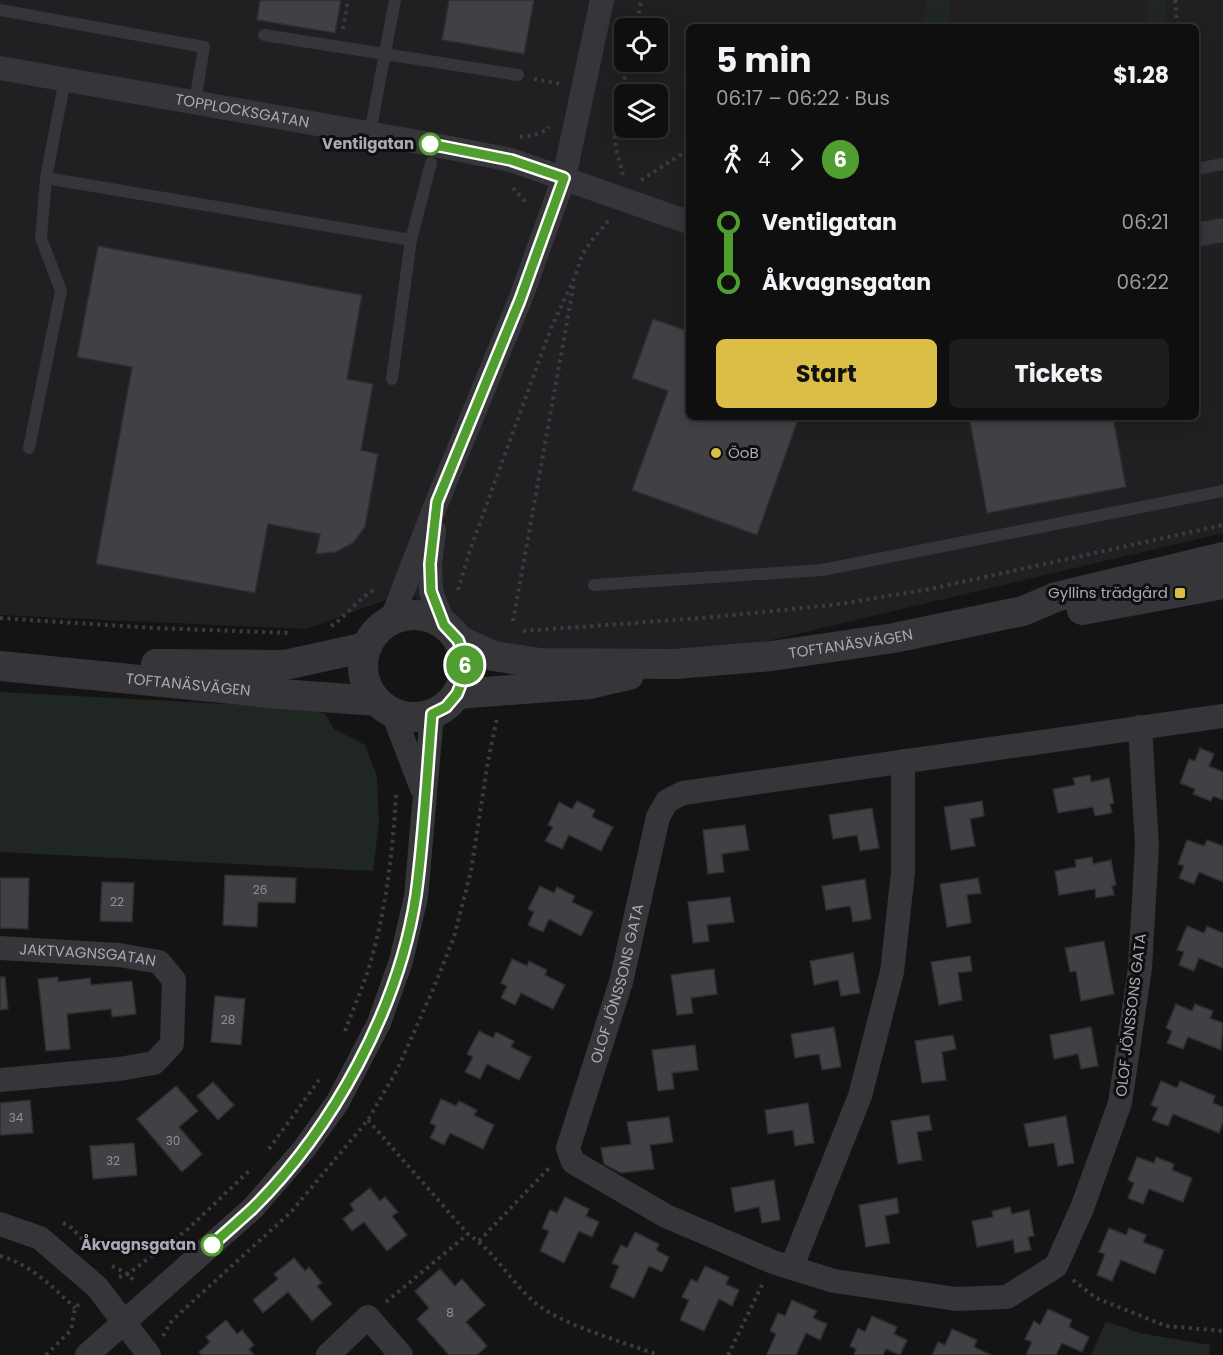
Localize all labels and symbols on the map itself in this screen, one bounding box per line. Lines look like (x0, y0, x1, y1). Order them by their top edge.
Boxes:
street label: TOPPLOCKSGATAN (174, 88, 311, 132)
place label: Ventilgatan (322, 133, 414, 154)
marker: Ventilgatan (419, 133, 441, 155)
place label: ÖoB (728, 442, 759, 463)
marker: ÖoB (709, 446, 723, 460)
place label: Gyllins trädgård (1048, 582, 1168, 603)
marker: Gyllins trädgård (1173, 586, 1187, 600)
street label: TOFTANÄSVÄGEN (787, 623, 915, 663)
line badge: 6 (446, 646, 484, 684)
street label: TOFTANÄSVÄGEN (125, 668, 252, 701)
house number: 26 (253, 881, 267, 898)
house number: 22 (110, 893, 124, 910)
street label: OLOF JÖNSSONS GATA (585, 902, 648, 1066)
street label: OLOF JÖNSSONS GATA (1110, 932, 1151, 1098)
street label: JAKTVAGNSGATAN (19, 938, 158, 971)
house number: 28 (221, 1011, 235, 1028)
house number: 34 (9, 1109, 24, 1126)
house number: 30 (166, 1132, 180, 1149)
house number: 32 (106, 1152, 120, 1169)
place label: Åkvagnsgatan (81, 1234, 196, 1255)
marker: Åkvagnsgatan (201, 1234, 223, 1256)
house number: 8 (446, 1304, 454, 1321)

